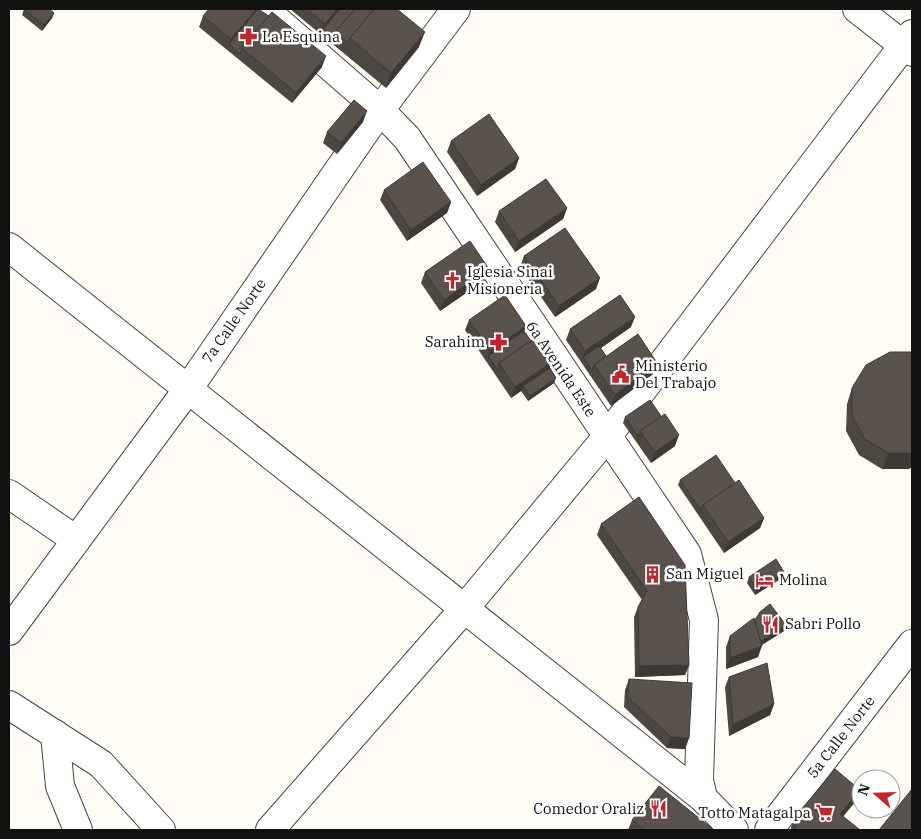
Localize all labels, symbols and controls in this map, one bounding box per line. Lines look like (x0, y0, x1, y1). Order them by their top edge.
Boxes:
pharmacy icon: La Esquina (238, 27, 258, 47)
place label: La Esquina (262, 27, 340, 46)
place label: Iglesia Sinai Misioneria (467, 262, 553, 298)
church icon: Iglesia Sinai Misioneria (443, 271, 463, 291)
street label: 7a Calle Norte (197, 275, 270, 367)
street label: 6a Avenida Este (522, 317, 601, 420)
place label: Sarahim (425, 332, 485, 351)
pharmacy icon: Sarahim (489, 332, 509, 352)
place label: Ministerio Del Trabajo (635, 356, 716, 392)
public building icon: Ministerio Del Trabajo (611, 365, 631, 385)
building icon: San Miguel (642, 564, 662, 584)
place label: San Miguel (666, 564, 744, 583)
hotel icon: Molina (755, 570, 775, 590)
place label: Molina (779, 570, 828, 589)
restaurant icon: Sabri Pollo (761, 614, 781, 634)
place label: Sabri Pollo (785, 614, 861, 633)
street label: 5a Calle Norte (803, 692, 879, 782)
north arrow (851, 769, 901, 819)
text: N (853, 781, 874, 798)
place label: Comedor Oraliz (533, 799, 644, 818)
restaurant icon: Comedor Oraliz (648, 799, 668, 819)
place label: Totto Matagalpa (698, 803, 811, 822)
supermarket icon: Totto Matagalpa (815, 803, 835, 823)

